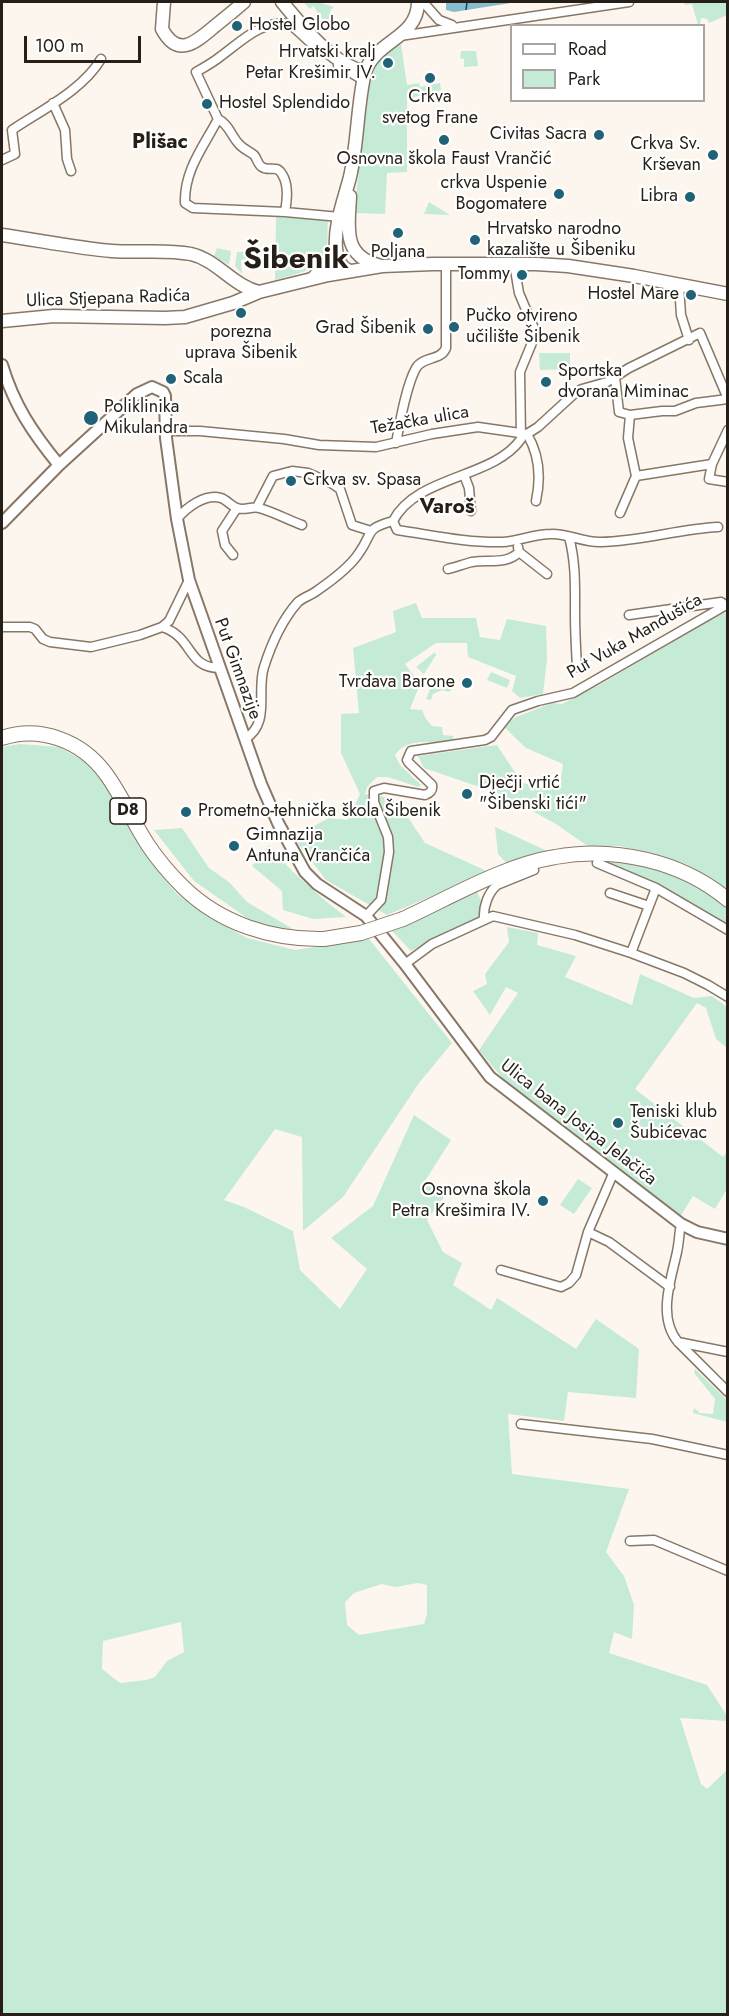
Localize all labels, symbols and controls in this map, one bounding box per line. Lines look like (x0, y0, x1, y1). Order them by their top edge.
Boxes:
place label: Hostel Globo (249, 15, 350, 37)
marker: Hostel Globo (230, 19, 244, 33)
scale bar (27, 24, 144, 62)
legend (510, 24, 705, 102)
text: 100 m (35, 33, 84, 59)
text: Road (568, 36, 607, 62)
place label: Hrvatski kralj Petar Krešimir IV. (245, 42, 376, 84)
marker: Hrvatski kralj Petar Krešimir IV. (381, 56, 395, 70)
text: Park (568, 66, 600, 92)
marker: Crkva svetog Frane (423, 71, 437, 85)
place label: Crkva svetog Frane (382, 87, 478, 130)
place label: Hostel Splendido (219, 93, 350, 115)
marker: Hostel Splendido (200, 97, 214, 111)
place label: Civitas Sacra (490, 124, 587, 146)
marker: Civitas Sacra (592, 128, 606, 142)
district label: Plišac (132, 130, 188, 156)
marker: Osnovna škola Faust Vrančić (437, 133, 451, 147)
place label: Crkva Sv. Krševan (630, 134, 701, 176)
marker: Crkva Sv. Krševan (706, 148, 720, 162)
place label: Osnovna škola Faust Vrančić (336, 149, 552, 171)
place label: crkva Uspenie Bogomatere (441, 173, 547, 216)
place label: Libra (640, 186, 678, 208)
marker: crkva Uspenie Bogomatere (552, 187, 566, 201)
marker: Libra (683, 190, 697, 204)
place label: Hrvatsko narodno kazalište u Šibeniku (487, 219, 636, 262)
marker: Poljana (391, 226, 405, 240)
marker: Hrvatsko narodno kazalište u Šibeniku (468, 233, 482, 247)
place label: Poljana (371, 242, 425, 264)
district label: Šibenik (243, 243, 349, 279)
place label: Tommy (458, 264, 510, 286)
marker: Tommy (515, 268, 529, 282)
place label: Hostel Mare (588, 284, 679, 306)
street label: Ulica Stjepana Radića (26, 285, 190, 313)
marker: Hostel Mare (684, 288, 698, 302)
marker: porezna uprava Šibenik (234, 306, 248, 320)
place label: Pučko otvireno učilište Šibenik (466, 306, 580, 348)
place label: Grad Šibenik (315, 318, 416, 340)
marker: Pučko otvireno učilište Šibenik (447, 320, 461, 334)
place label: porezna uprava Šibenik (185, 322, 297, 364)
marker: Grad Šibenik (421, 322, 435, 336)
place label: Sportska dvorana Miminac (558, 361, 689, 404)
place label: Scala (183, 368, 223, 390)
marker: Scala (164, 372, 178, 386)
marker: Sportska dvorana Miminac (539, 375, 553, 389)
place label: Poliklinika Mikulandra (104, 397, 188, 440)
street label: Težačka ulica (369, 402, 471, 440)
marker: Poliklinika Mikulandra (82, 409, 100, 427)
place label: Crkva sv. Spasa (303, 470, 421, 492)
marker: Crkva sv. Spasa (284, 474, 298, 488)
district label: Varoš (420, 495, 474, 521)
street label: Put Vuka Mandušića (564, 590, 706, 684)
street label: Put Gimnazije (209, 615, 265, 723)
place label: Tvrđava Barone (339, 672, 455, 694)
marker: Tvrđava Barone (460, 676, 474, 690)
place label: Dječji vrtić "Šibenski tići" (479, 773, 587, 816)
marker: Dječji vrtić "Šibenski tići" (460, 787, 474, 801)
road number: D8 (110, 798, 146, 824)
place label: Prometno-tehnička škola Šibenik (198, 801, 441, 823)
marker: Prometno-tehnička škola Šibenik (179, 805, 193, 819)
place label: Gimnazija Antuna Vrančića (246, 825, 370, 868)
marker: Gimnazija Antuna Vrančića (227, 839, 241, 853)
street label: Ulica bana Josipa Jelačića (496, 1055, 660, 1191)
place label: Teniski klub Šubićevac (630, 1102, 717, 1144)
marker: Teniski klub Šubićevac (611, 1116, 625, 1130)
place label: Osnovna škola Petra Krešimira IV. (392, 1180, 531, 1222)
marker: Osnovna škola Petra Krešimira IV. (536, 1194, 550, 1208)

